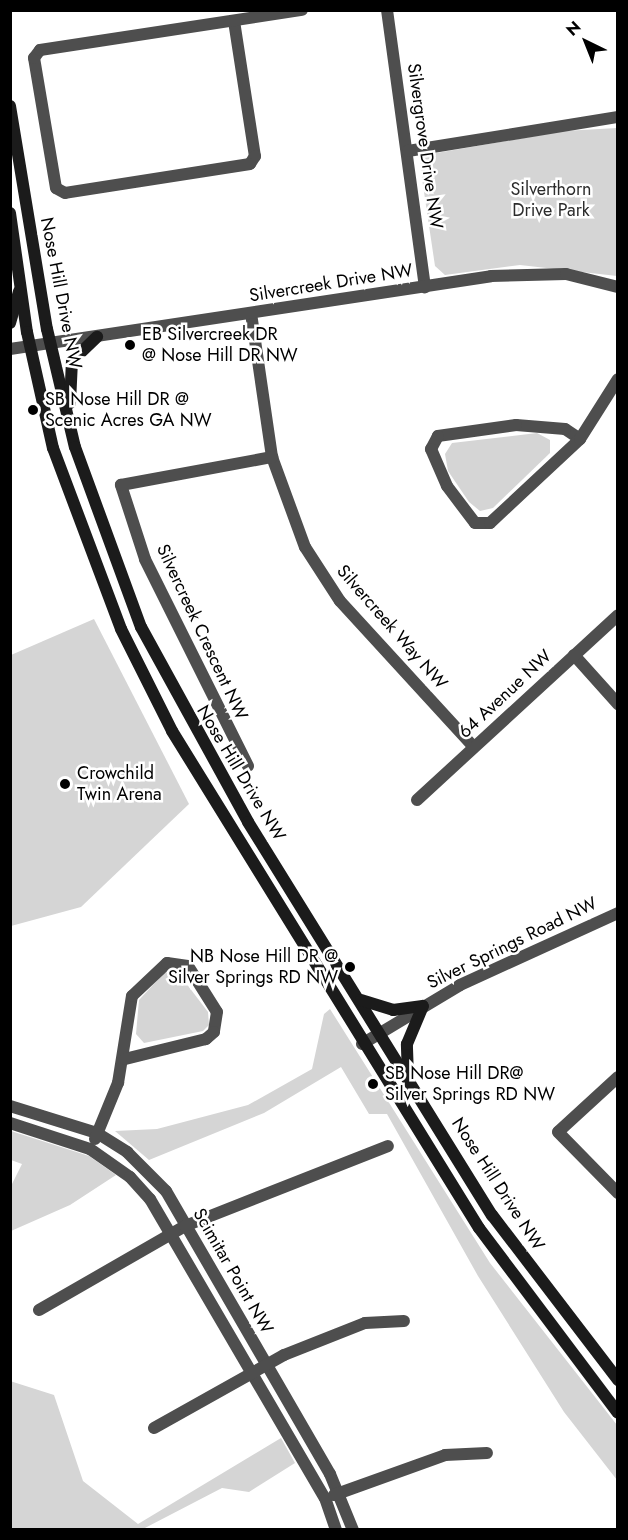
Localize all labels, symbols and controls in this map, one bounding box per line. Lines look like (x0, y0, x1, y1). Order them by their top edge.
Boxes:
north arrow (556, 12, 616, 72)
text: N (561, 16, 586, 41)
street label: Silvergrove Drive NW (403, 62, 447, 230)
park label: Silverthorn Drive Park (511, 179, 591, 222)
street label: Nose Hill Drive NW (36, 215, 86, 371)
street label: Silvercreek Drive NW (248, 259, 414, 307)
place label: EB Silvercreek DR @ Nose Hill DR NW (142, 324, 298, 366)
marker: EB Silvercreek DR @ Nose Hill DR NW (123, 338, 137, 352)
place label: SB Nose Hill DR @ Scenic Acres GA NW (45, 389, 212, 432)
marker: SB Nose Hill DR @ Scenic Acres GA NW (26, 403, 40, 417)
street label: Silvercreek Crescent NW (152, 541, 252, 723)
street label: Silvercreek Way NW (332, 560, 452, 694)
street label: 64 Avenue NW (454, 645, 556, 743)
street label: Nose Hill Drive NW (192, 701, 290, 845)
place label: Crowchild Twin Arena (77, 763, 162, 806)
marker: Crowchild Twin Arena (58, 777, 72, 791)
street label: Silver Springs Road NW (423, 892, 601, 994)
place label: NB Nose Hill DR @ Silver Springs RD NW (168, 946, 338, 988)
marker: NB Nose Hill DR @ Silver Springs RD NW (343, 960, 357, 974)
place label: SB Nose Hill DR@ Silver Springs RD NW (385, 1063, 555, 1106)
marker: SB Nose Hill DR@ Silver Springs RD NW (366, 1077, 380, 1091)
street label: Nose Hill Drive NW (447, 1113, 549, 1255)
street label: Scimitar Point NW (188, 1204, 278, 1338)

